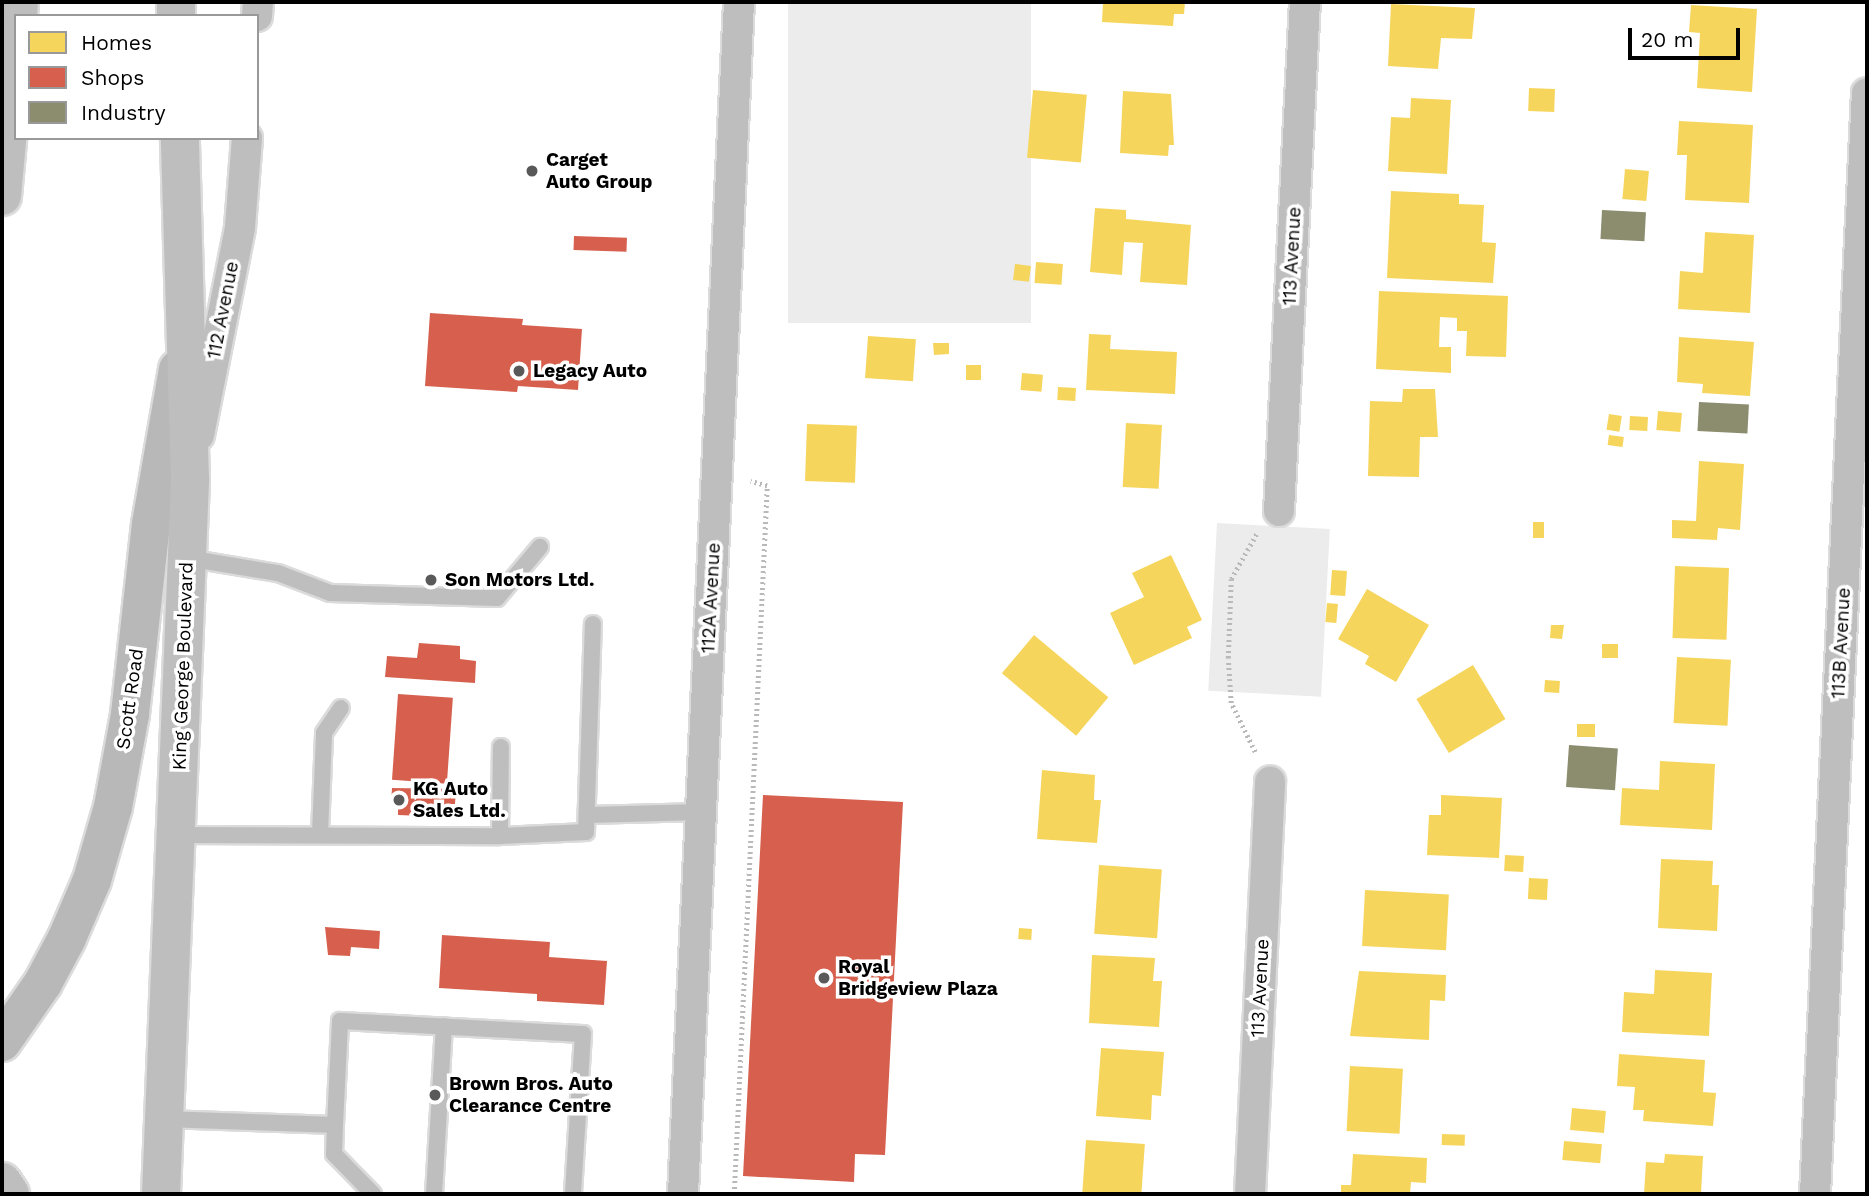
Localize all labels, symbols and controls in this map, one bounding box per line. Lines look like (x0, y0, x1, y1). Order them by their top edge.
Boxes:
legend (14, 14, 259, 140)
scale bar (1631, 14, 1743, 58)
text: 20 m (1641, 27, 1693, 52)
text: Homes (81, 30, 152, 55)
text: Shops (81, 65, 144, 90)
text: Industry (81, 100, 166, 125)
place label: Carget Auto Group (546, 149, 653, 193)
marker: Carget Auto Group (524, 163, 540, 179)
street label: 113 Avenue (1278, 206, 1306, 306)
street label: 112 Avenue (202, 259, 244, 361)
place label: Legacy Auto (533, 360, 648, 382)
marker: Legacy Auto (511, 363, 527, 379)
street label: 112A Avenue (697, 541, 725, 655)
street label: King George Boulevard (168, 561, 198, 771)
place label: Son Motors Ltd. (445, 569, 594, 591)
marker: Son Motors Ltd. (423, 572, 439, 588)
street label: 113B Avenue (1827, 586, 1855, 700)
street label: Scott Road (112, 647, 148, 751)
place label: KG Auto Sales Ltd. (413, 778, 506, 822)
marker: KG Auto Sales Ltd. (391, 792, 407, 808)
street label: 113 Avenue (1246, 938, 1274, 1038)
place label: Royal Bridgeview Plaza (838, 956, 998, 1000)
marker: Royal Bridgeview Plaza (816, 970, 832, 986)
place label: Brown Bros. Auto Clearance Centre (449, 1073, 613, 1117)
marker: Brown Bros. Auto Clearance Centre (427, 1087, 443, 1103)

